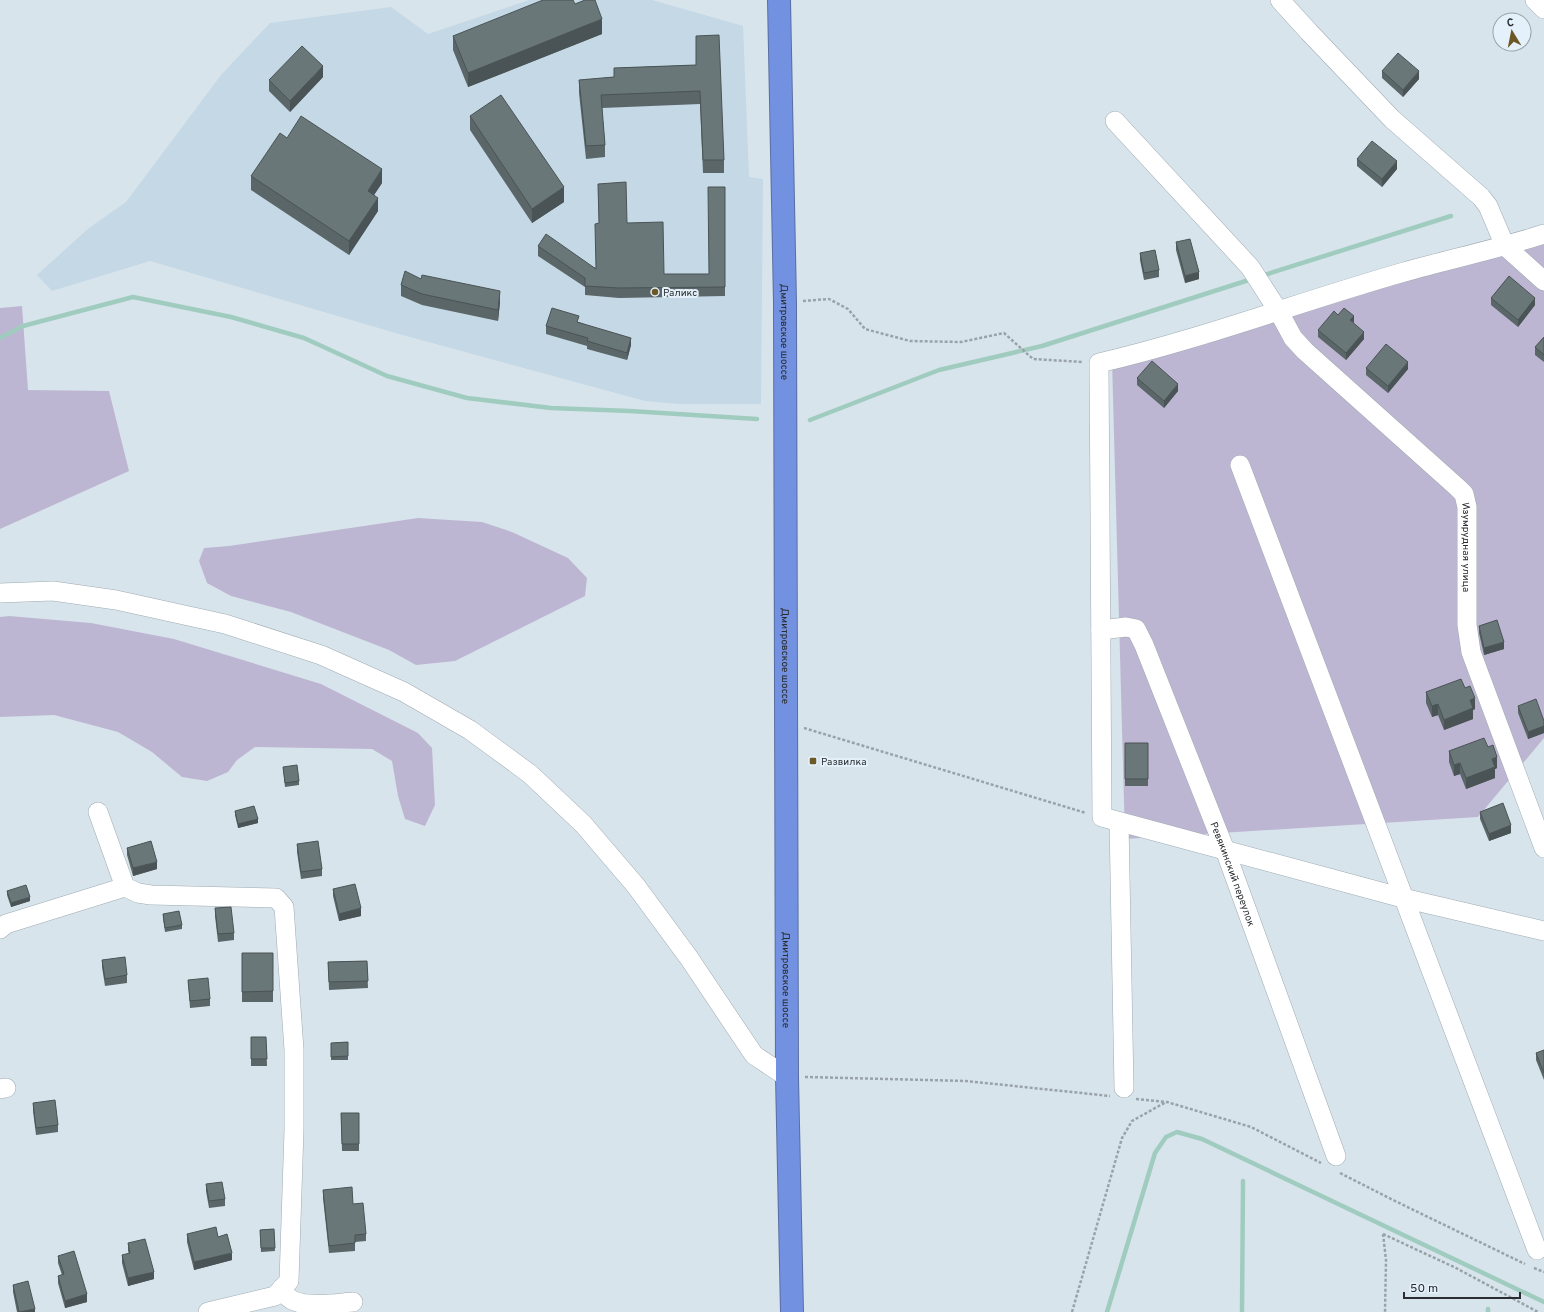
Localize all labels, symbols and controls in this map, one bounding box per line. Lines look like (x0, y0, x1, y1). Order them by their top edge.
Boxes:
north arrow (1492, 12, 1532, 52)
text: С (1506, 16, 1515, 31)
street label: Дмитровское шоссе (777, 284, 790, 380)
marker: Раликс (650, 287, 660, 297)
place label: Раликс (663, 287, 697, 300)
street label: Изумрудная улица (1458, 501, 1472, 592)
street label: Дмитровское шоссе (778, 608, 791, 704)
marker: Развилка (808, 756, 818, 766)
place label: Развилка (821, 756, 866, 769)
street label: Ревякинский переулок (1207, 820, 1257, 929)
street label: Дмитровское шоссе (779, 932, 792, 1028)
scale bar (1404, 1274, 1520, 1300)
text: 50 m (1410, 1281, 1438, 1297)

